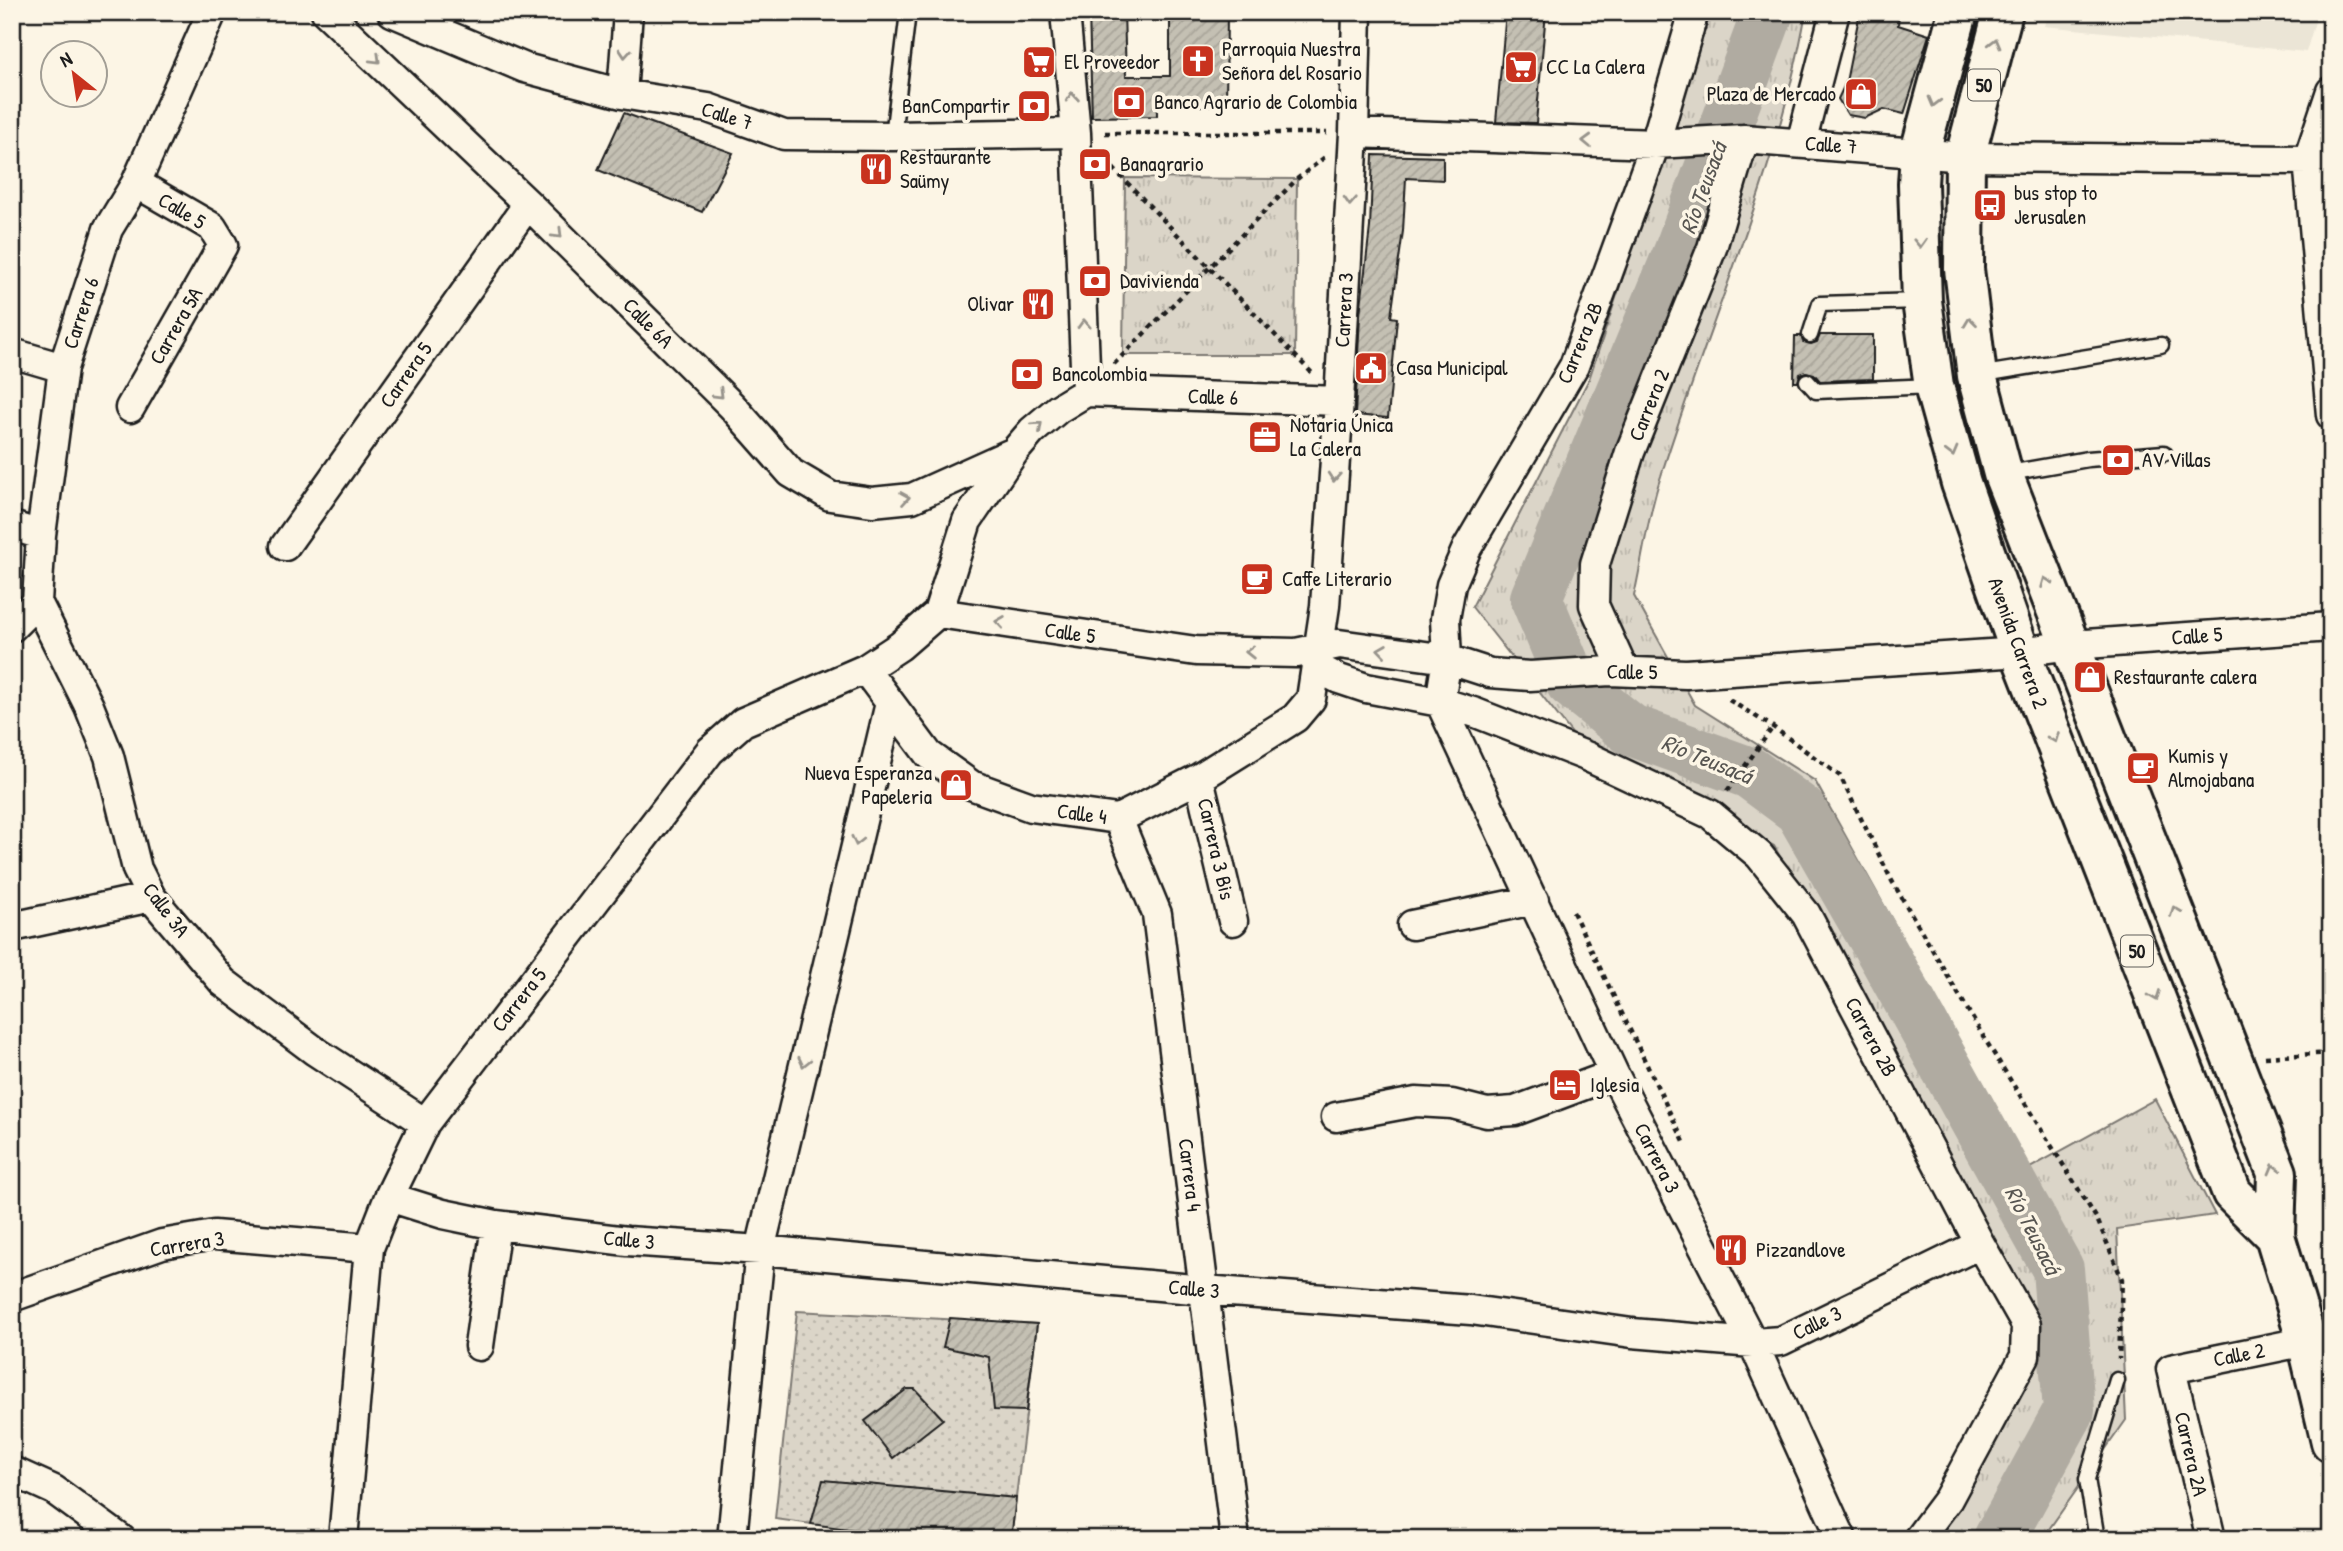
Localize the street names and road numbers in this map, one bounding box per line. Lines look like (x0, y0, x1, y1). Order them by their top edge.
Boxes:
road number: 50 (1968, 69, 2000, 100)
street label: Calle 7 (698, 94, 756, 137)
street label: Calle 7 (1804, 128, 1858, 161)
street label: Calle 5 (153, 185, 212, 236)
street label: Carrera 3 (1327, 272, 1360, 348)
street label: Carrera 6 (55, 273, 106, 352)
street label: Carrera 5A (142, 282, 209, 370)
street label: Calle 6A (617, 291, 680, 354)
street label: Carrera 2B (1549, 298, 1610, 388)
street label: Carrera 5 (372, 336, 439, 413)
street label: Carrera 2 (1621, 364, 1676, 445)
street label: Calle 6 (1187, 381, 1239, 412)
street label: Avenida Carrera 2 (1981, 573, 2056, 713)
street label: Calle 5 (1043, 615, 1097, 650)
street label: Calle 5 (2171, 619, 2223, 652)
street label: Calle 5 (1606, 657, 1658, 686)
street label: Carrera 3 Bis (1191, 795, 1242, 902)
street label: Calle 4 (1055, 796, 1109, 831)
street label: Calle 3A (136, 876, 197, 943)
road number: 50 (2121, 936, 2153, 967)
street label: Carrera 5 (484, 961, 553, 1038)
street label: Carrera 2B (1838, 992, 1904, 1081)
street label: Carrera 3 (1628, 1118, 1687, 1198)
street label: Carrera 4 (1172, 1137, 1209, 1213)
street label: Carrera 3 (148, 1223, 226, 1264)
street label: Calle 3 (602, 1223, 656, 1256)
street label: Calle 3 (1167, 1272, 1221, 1305)
street label: Calle 3 (1787, 1298, 1846, 1347)
street label: Calle 2 (2211, 1335, 2267, 1374)
street label: Carrera 2A (2168, 1409, 2215, 1499)

